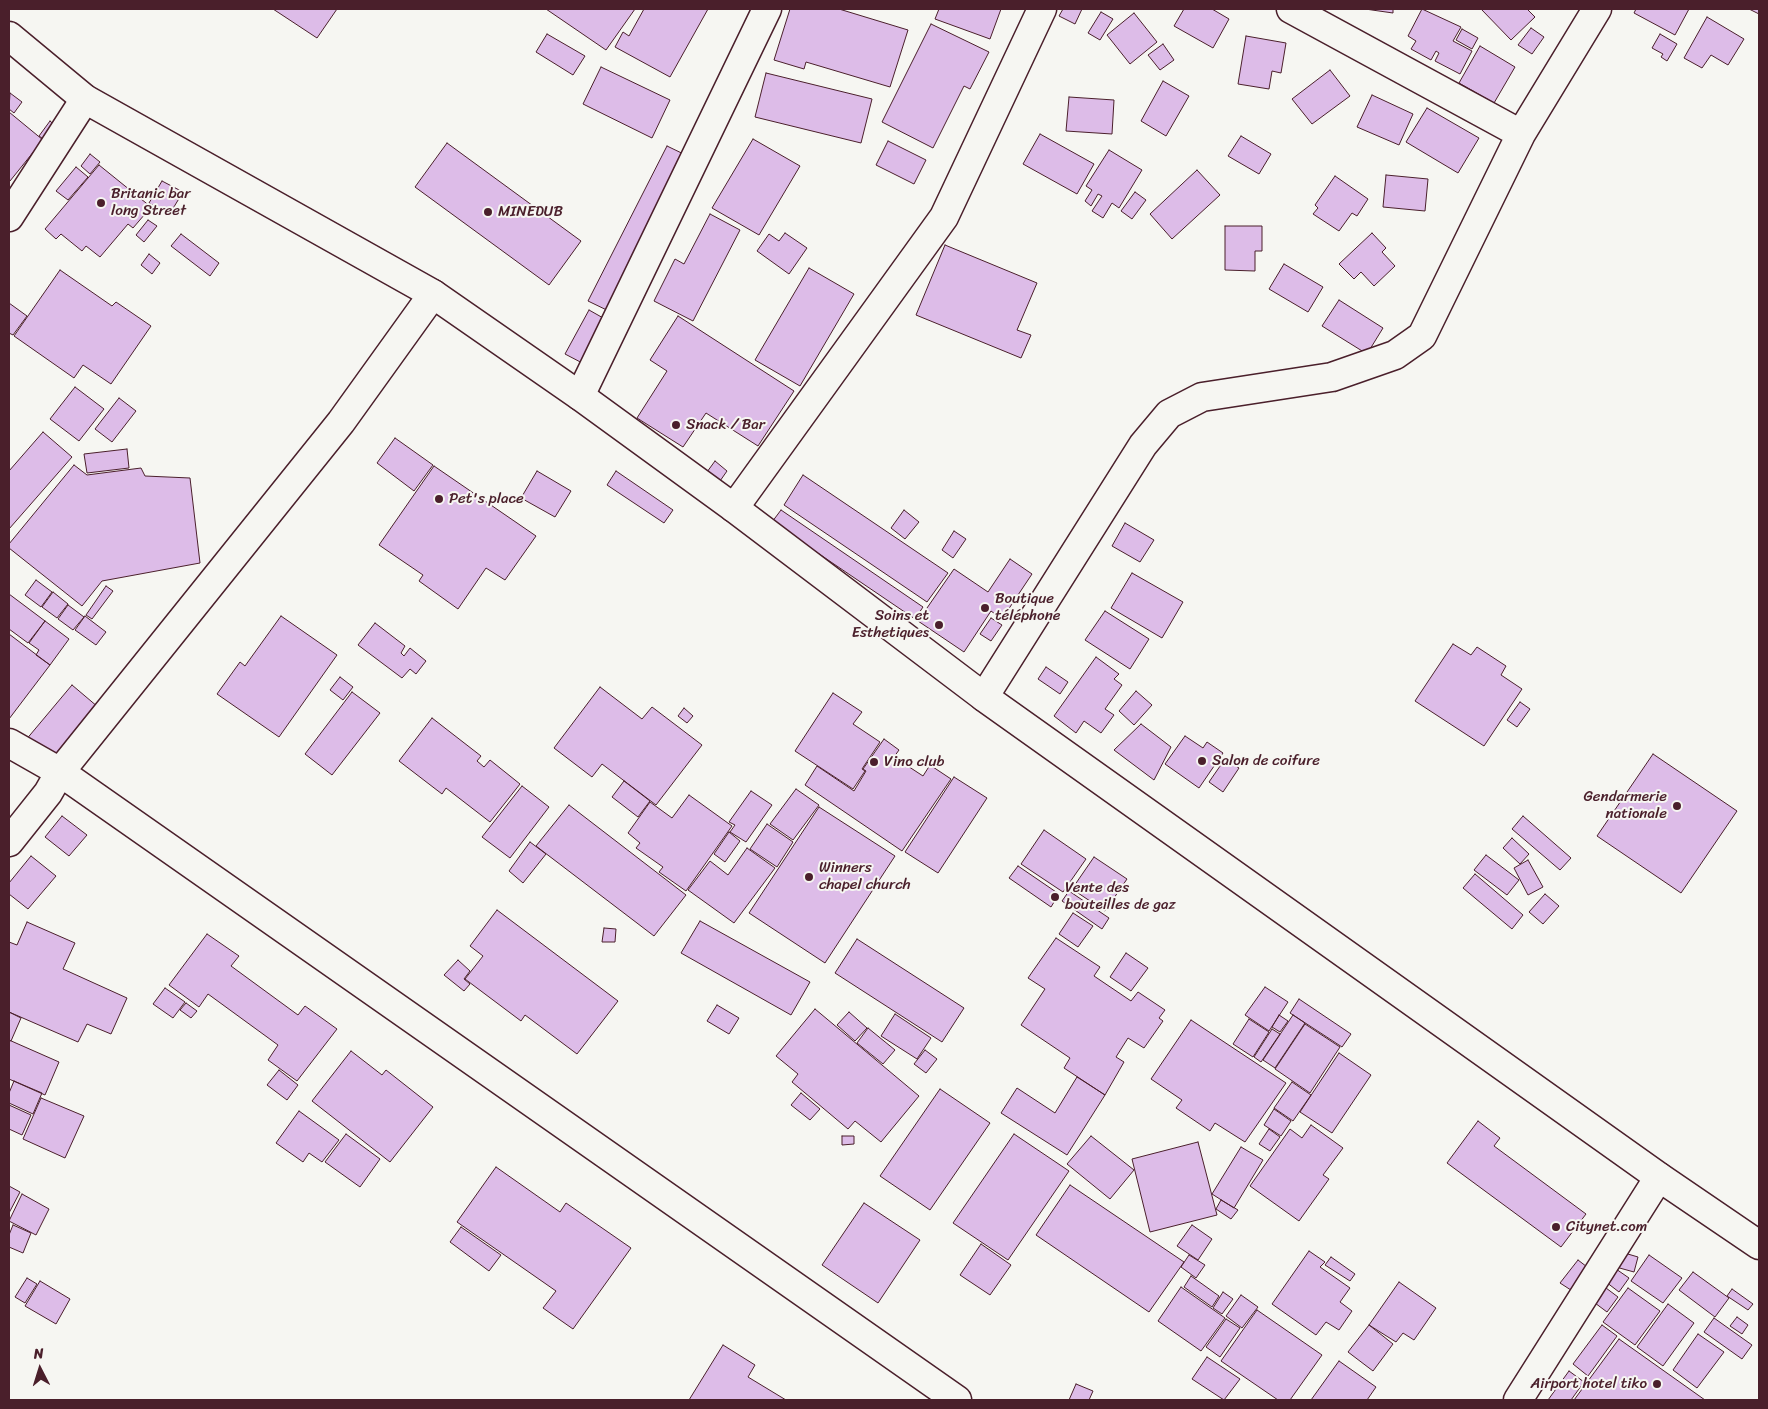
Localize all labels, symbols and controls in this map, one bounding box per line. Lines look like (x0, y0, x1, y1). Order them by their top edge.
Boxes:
place label: Britanic bar long Street (111, 185, 190, 220)
marker: Britanic bar long Street (95, 197, 107, 209)
place label: MINEDUB (498, 203, 563, 221)
marker: MINEDUB (482, 206, 494, 218)
place label: Snack / Bar (686, 416, 765, 434)
marker: Snack / Bar (670, 419, 682, 431)
place label: Pet's place (449, 490, 524, 508)
marker: Pet's place (433, 493, 445, 505)
place label: Boutique téléphone (995, 590, 1060, 625)
marker: Boutique téléphone (979, 602, 991, 614)
place label: Soins et Esthetiques (852, 607, 929, 642)
marker: Soins et Esthetiques (933, 619, 945, 631)
place label: Salon de coifure (1212, 752, 1320, 770)
place label: Vino club (884, 753, 944, 771)
marker: Salon de coifure (1196, 755, 1208, 767)
marker: Vino club (868, 756, 880, 768)
place label: Gendarmerie nationale (1584, 788, 1667, 823)
marker: Gendarmerie nationale (1671, 800, 1683, 812)
place label: Winners chapel church (819, 859, 911, 894)
marker: Winners chapel church (803, 871, 815, 883)
place label: Vente des bouteilles de gaz (1065, 879, 1176, 914)
marker: Vente des bouteilles de gaz (1049, 891, 1061, 903)
place label: Citynet.com (1566, 1218, 1647, 1236)
marker: Citynet.com (1550, 1221, 1562, 1233)
text: N (33, 1341, 45, 1366)
north arrow (15, 1344, 65, 1394)
place label: Airport hotel tiko (1531, 1375, 1647, 1393)
marker: Airport hotel tiko (1651, 1378, 1663, 1390)

